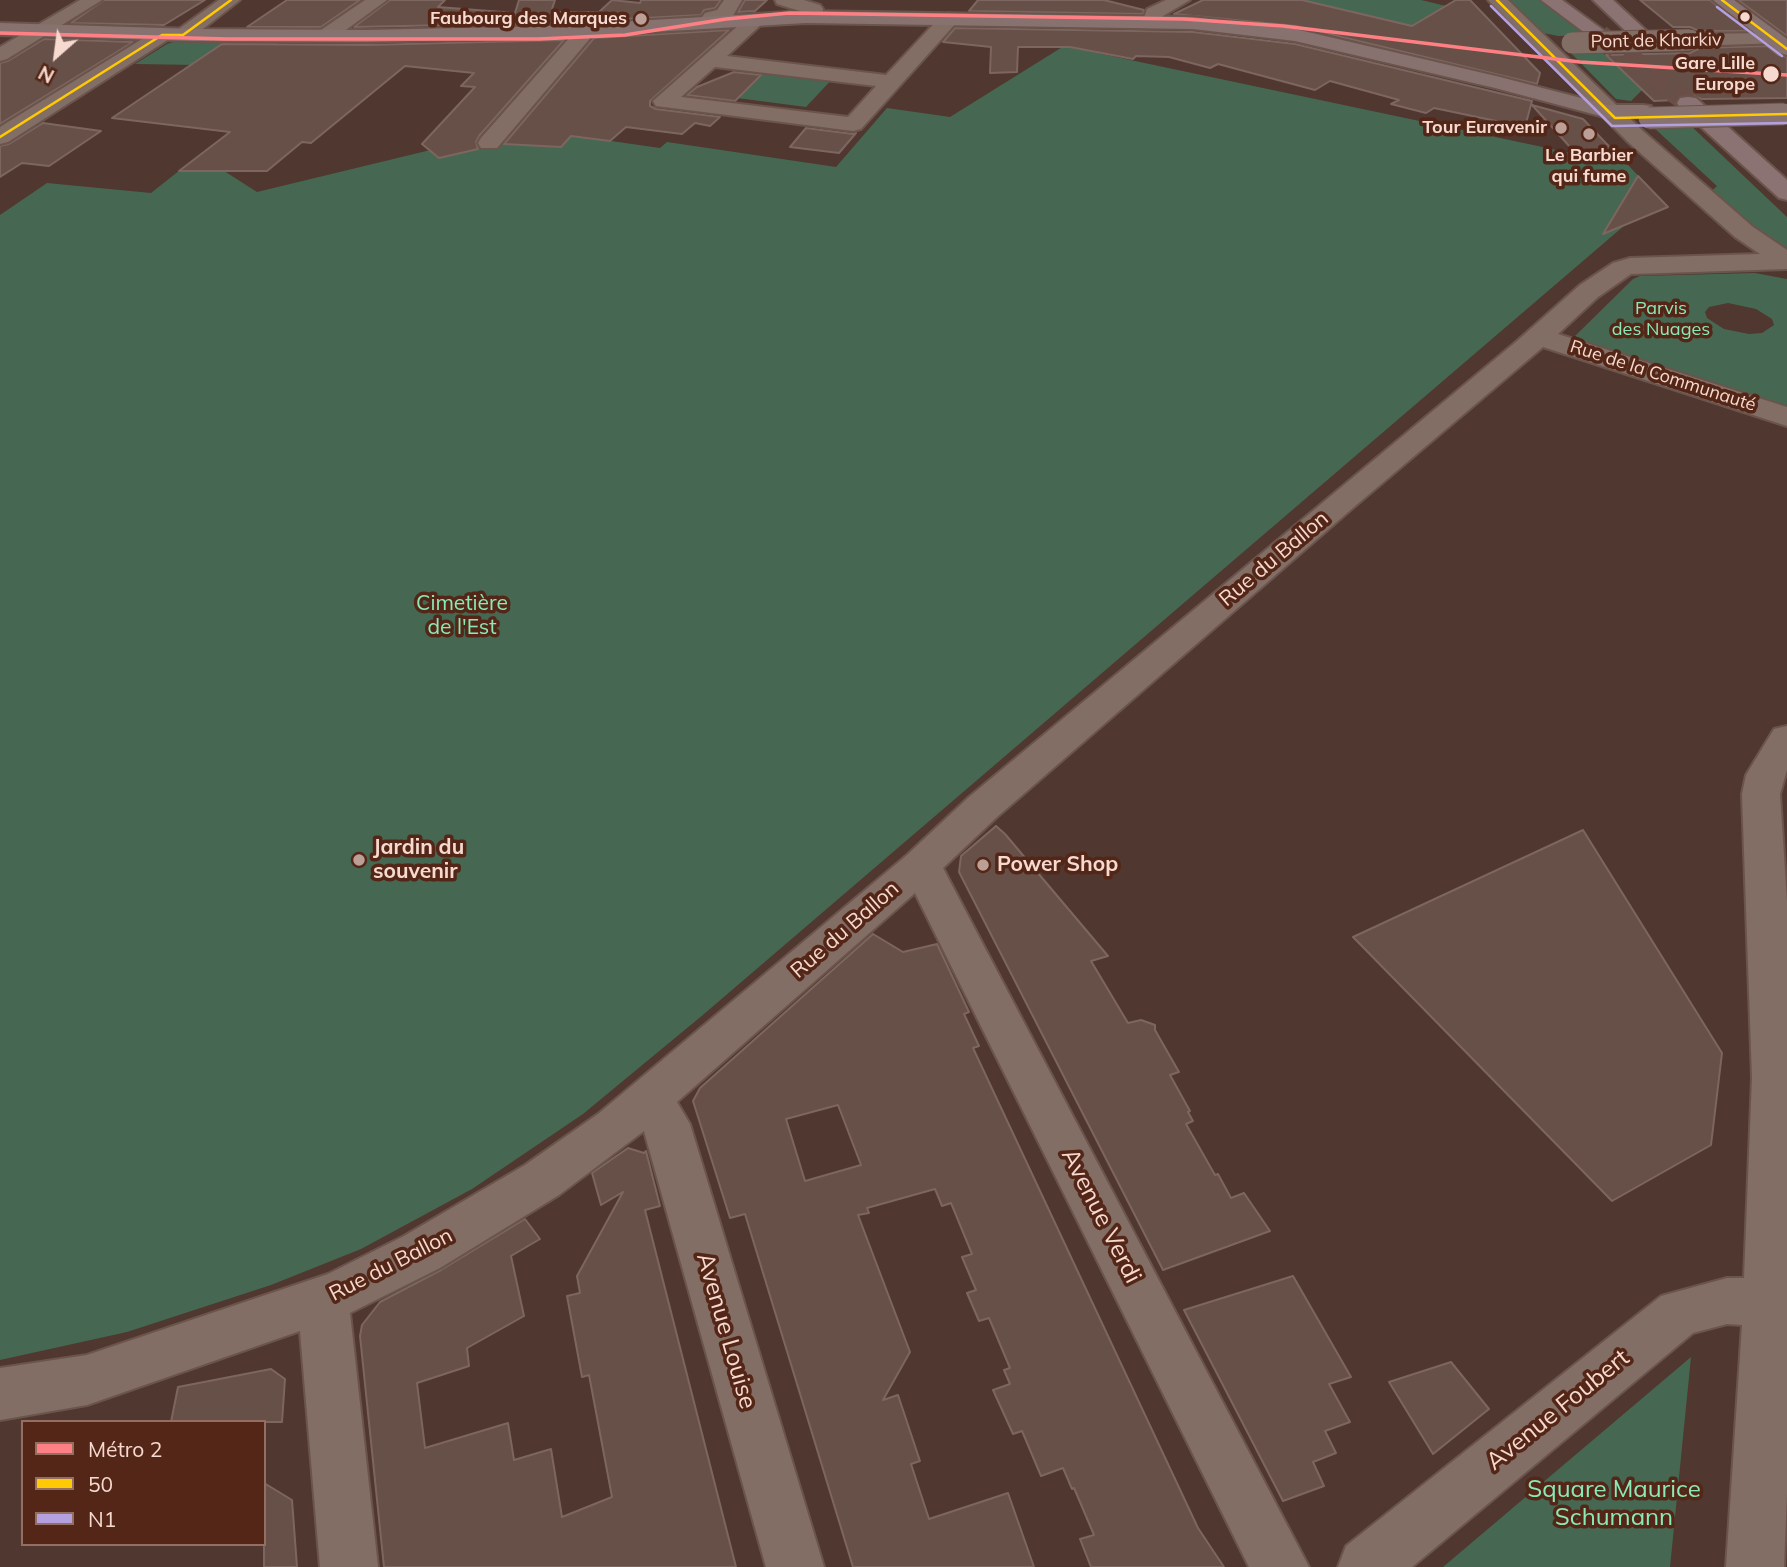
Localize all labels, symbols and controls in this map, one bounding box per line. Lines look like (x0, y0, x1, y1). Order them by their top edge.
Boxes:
place label: Faubourg des Marques (430, 8, 627, 30)
unlabelled marker (1738, 10, 1752, 24)
marker: Faubourg des Marques (633, 11, 649, 27)
north arrow (21, 21, 91, 91)
street label: Pont de Kharkiv (1590, 29, 1722, 53)
place label: Gare Lille Europe (1675, 53, 1755, 96)
text: N (34, 61, 58, 89)
marker: Gare Lille Europe (1761, 64, 1781, 84)
place label: Tour Euravenir (1422, 117, 1547, 139)
marker: Tour Euravenir (1553, 120, 1569, 136)
marker: Le Barbier qui fume (1581, 126, 1597, 142)
place label: Le Barbier qui fume (1545, 145, 1633, 188)
park label: Parvis des Nuages (1612, 298, 1710, 340)
street label: Rue de la Communauté (1567, 336, 1759, 416)
street label: Rue du Ballon (1214, 506, 1334, 612)
park label: Cimetière de l'Est (416, 591, 508, 641)
place label: Jardin du souvenir (373, 835, 464, 885)
marker: Jardin du souvenir (351, 852, 367, 868)
place label: Power Shop (997, 852, 1118, 878)
marker: Power Shop (975, 857, 991, 873)
street label: Rue du Ballon (786, 876, 904, 984)
street label: Avenue Verdi (1055, 1144, 1147, 1288)
street label: Rue du Ballon (325, 1223, 457, 1307)
street label: Avenue Louise (690, 1250, 762, 1412)
street label: Avenue Foubert (1481, 1344, 1635, 1476)
legend (21, 1420, 266, 1546)
text: Métro 2 (88, 1436, 162, 1462)
text: 50 (88, 1471, 113, 1497)
park label: Square Maurice Schumann (1527, 1476, 1701, 1532)
text: N1 (88, 1506, 116, 1532)

